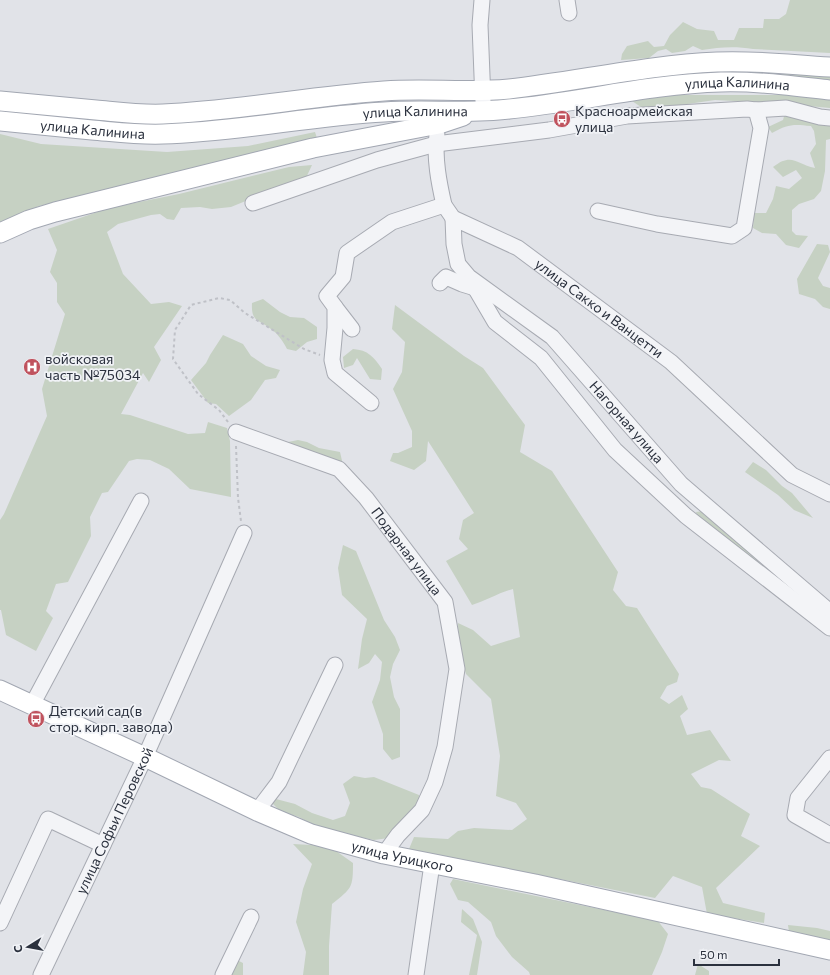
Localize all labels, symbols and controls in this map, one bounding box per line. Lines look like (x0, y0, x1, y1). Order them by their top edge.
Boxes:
street label: улица Калинина (684, 73, 791, 93)
street label: улица Калинина (362, 102, 468, 121)
place label: Красноармейская улица (575, 102, 693, 135)
bus stop icon: Красноармейская улица (552, 109, 572, 129)
street label: улица Калинина (39, 116, 145, 142)
street label: улица Сакко и Ванцетти (532, 255, 667, 361)
place label: войсковая часть №75034 (45, 350, 141, 383)
hospital icon: войсковая часть №75034 (22, 357, 42, 377)
street label: Нагорная улица (586, 377, 668, 466)
street label: Подарная улица (368, 504, 446, 598)
place label: Детский сад(в стор. кирп. завода) (49, 702, 173, 735)
bus stop icon: Детский сад(в стор. кирп. завода) (26, 709, 46, 729)
street label: улица Софьи Перовской (72, 745, 156, 896)
street label: улица Урицкого (350, 836, 455, 876)
north arrow (8, 927, 48, 967)
scale bar (694, 941, 779, 967)
text: С (11, 944, 25, 954)
text: 50 m (700, 947, 728, 961)

